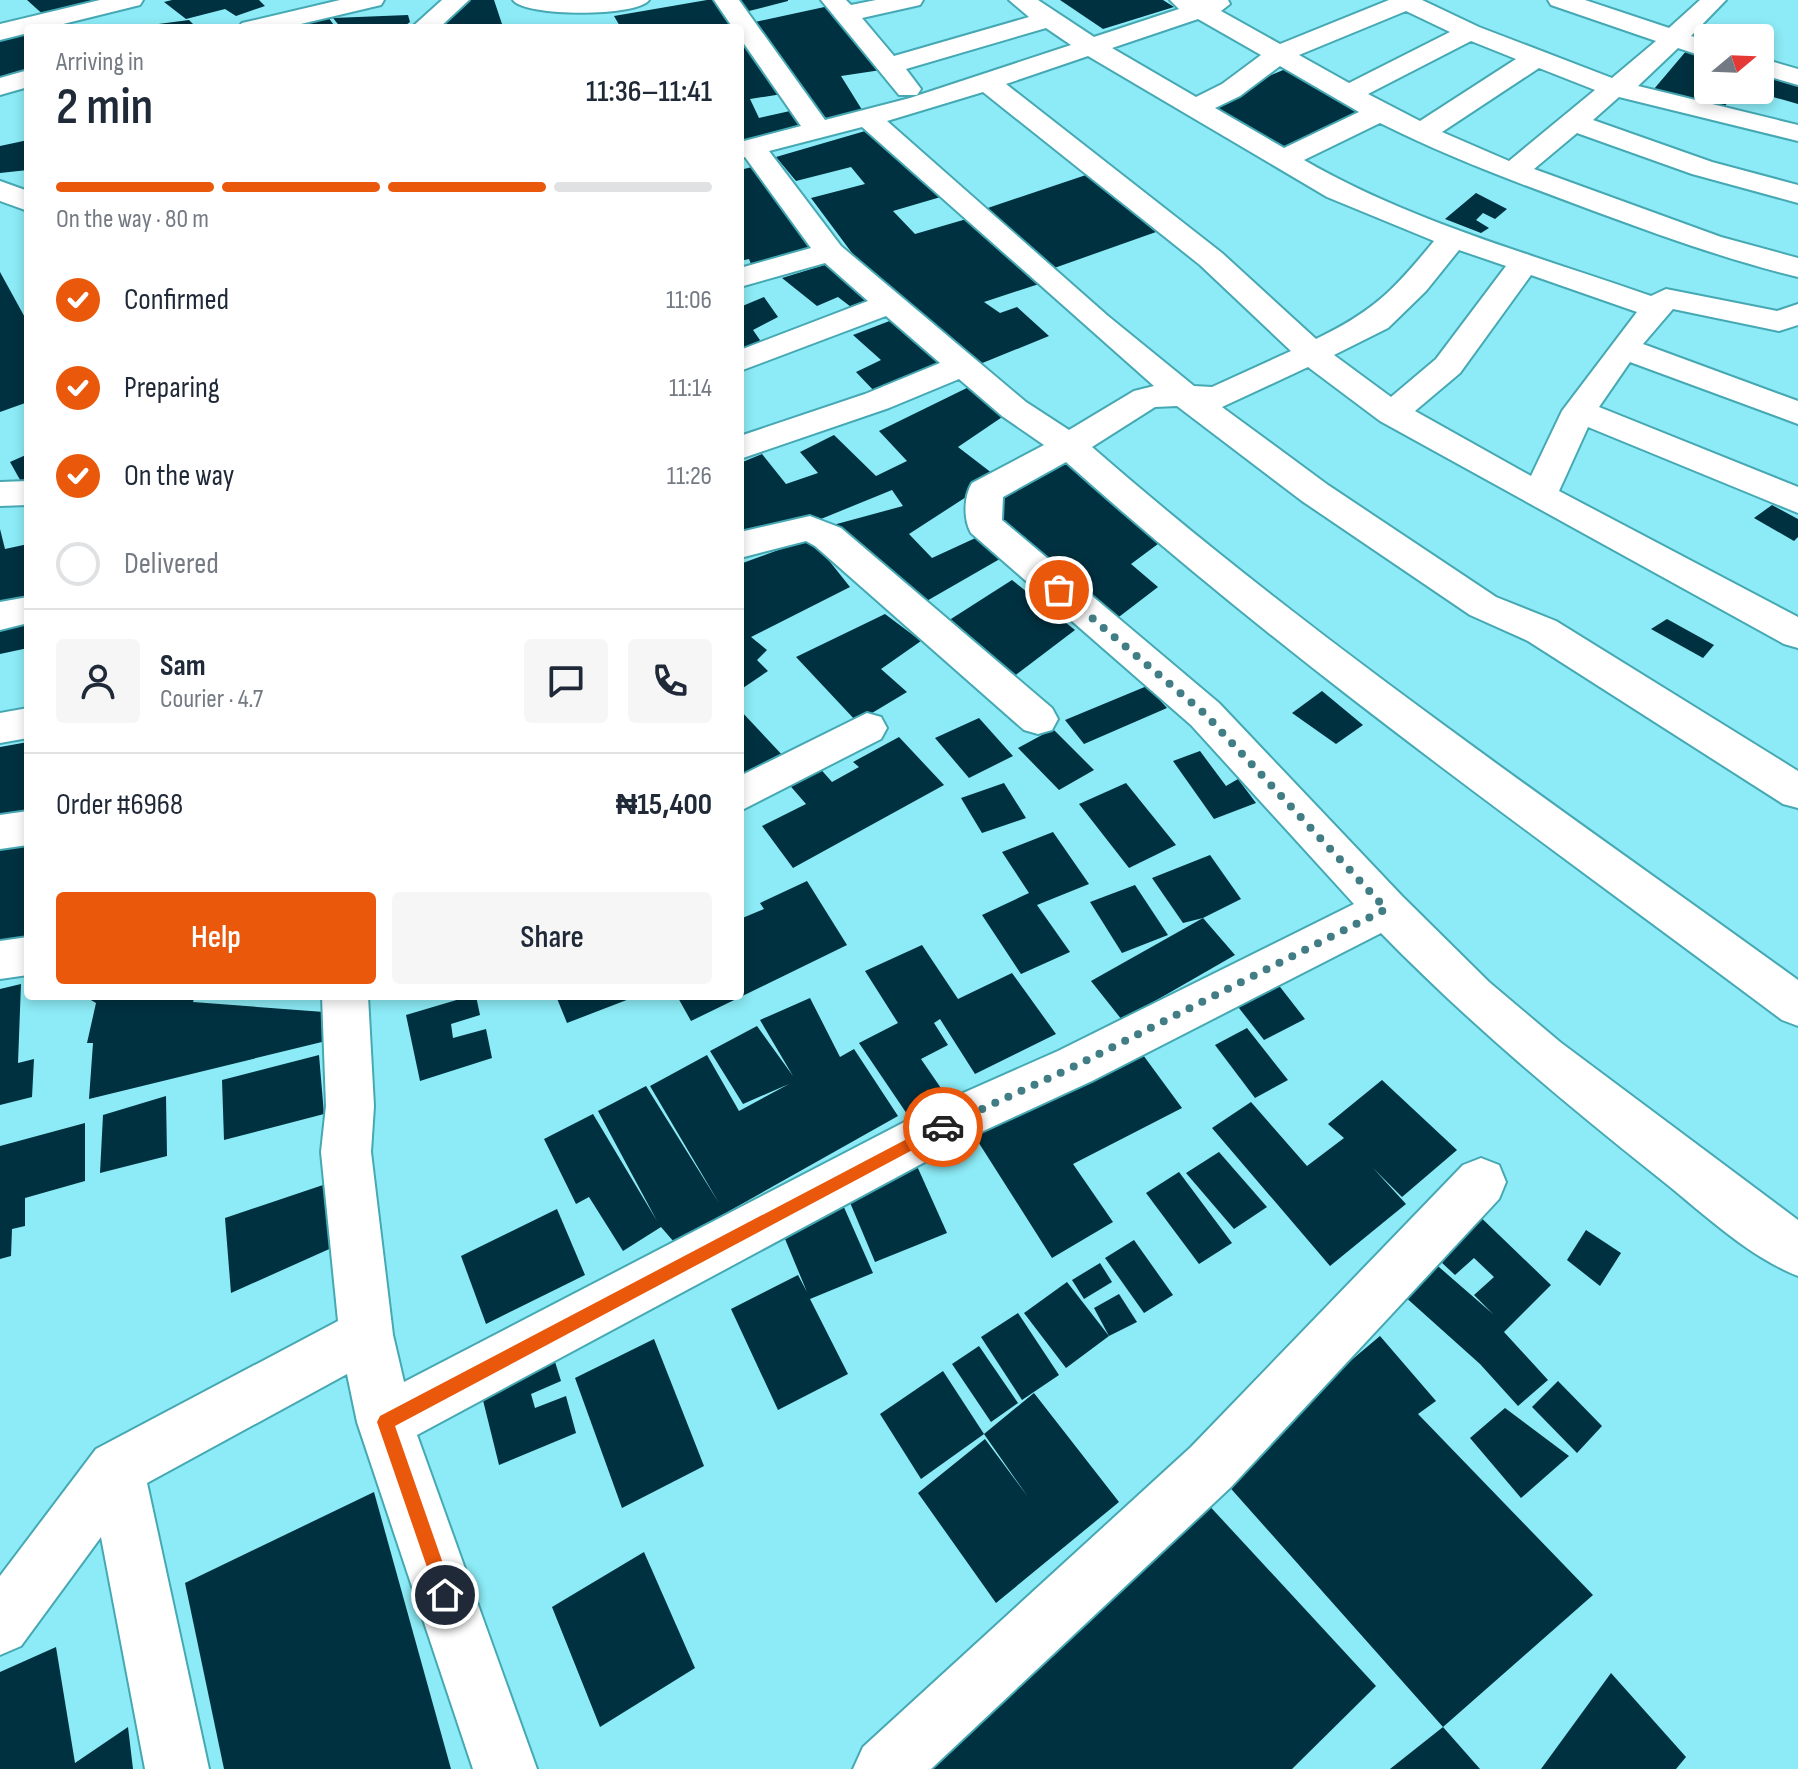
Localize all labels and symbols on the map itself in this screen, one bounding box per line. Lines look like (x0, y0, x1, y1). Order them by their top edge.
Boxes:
north arrow (1694, 24, 1774, 104)
pin (1025, 556, 1093, 624)
courier (903, 1087, 983, 1167)
pin (411, 1561, 479, 1629)

